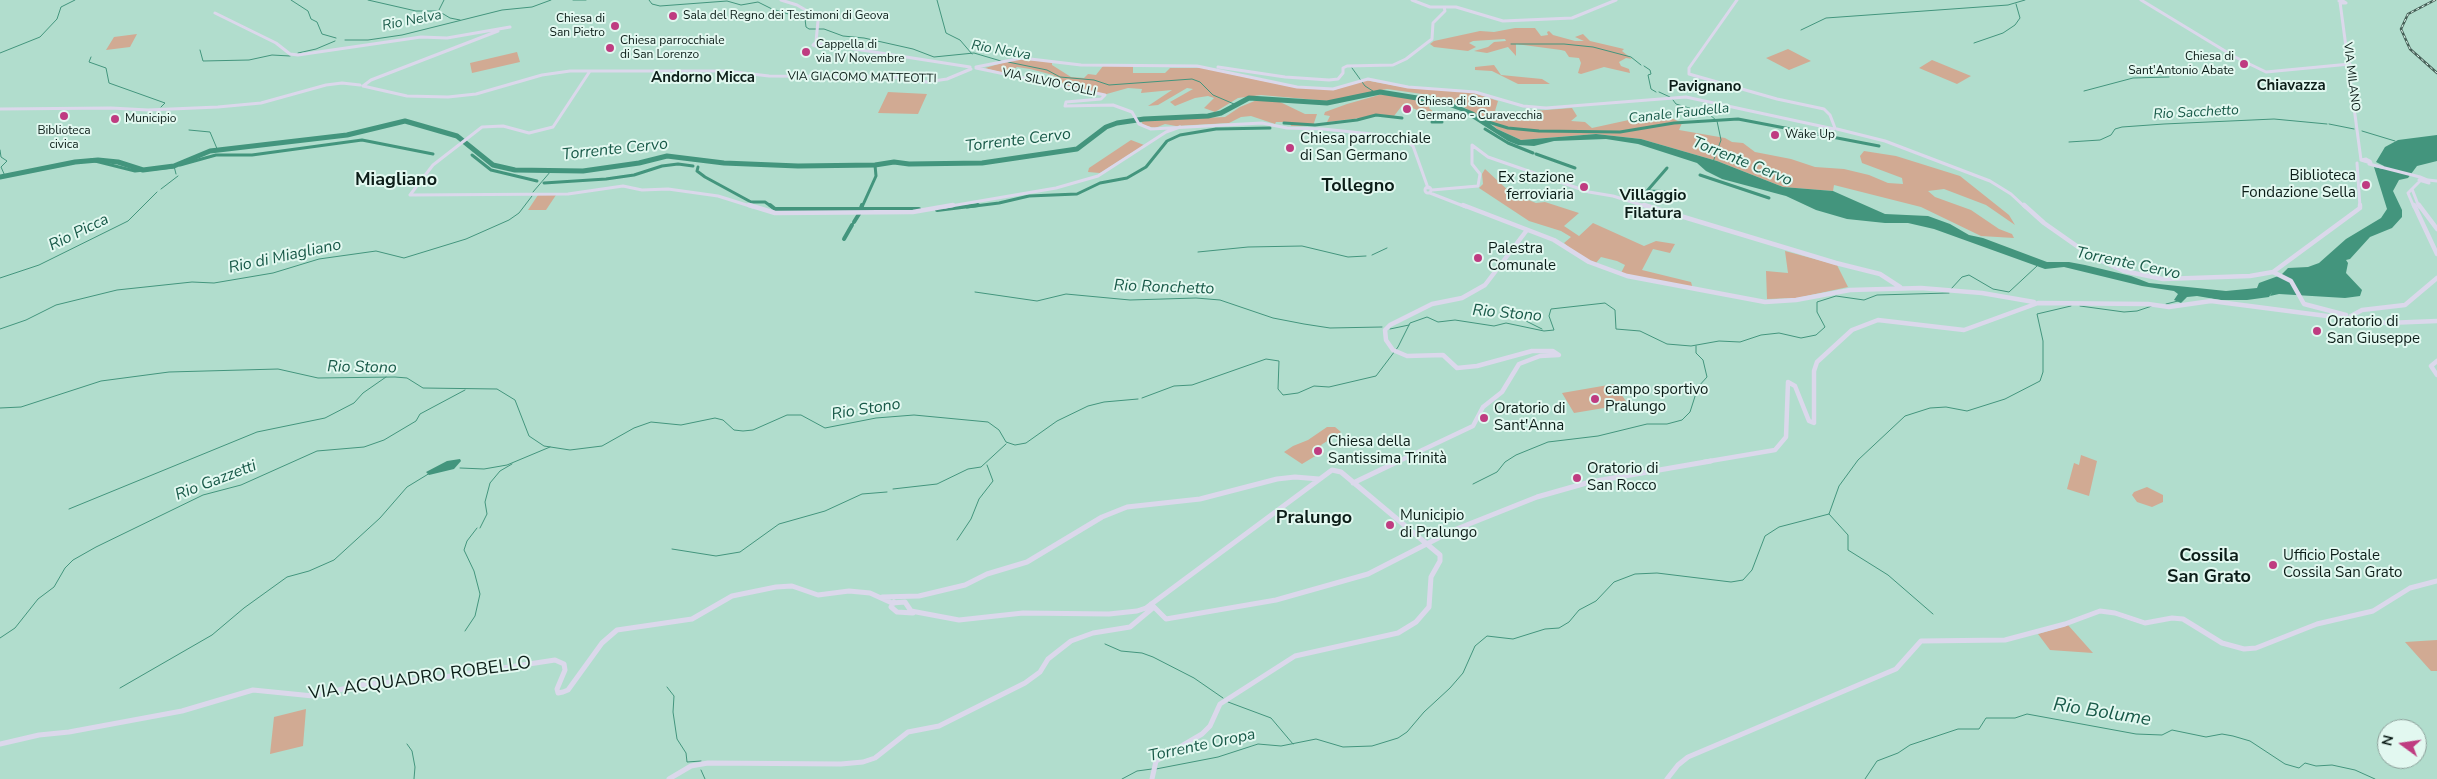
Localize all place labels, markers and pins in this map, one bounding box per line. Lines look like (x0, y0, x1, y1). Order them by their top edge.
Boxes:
place label: Sala del Regno dei Testimoni di Geova (683, 9, 889, 23)
marker: Sala del Regno dei Testimoni di Geova (667, 10, 679, 22)
place label: Chiesa di San Pietro (550, 12, 605, 40)
marker: Chiesa di San Pietro (609, 20, 621, 32)
place label: Chiesa parrocchiale di San Lorenzo (620, 34, 725, 62)
place label: Cappella di via IV Novembre (816, 38, 905, 66)
marker: Chiesa parrocchiale di San Lorenzo (604, 42, 616, 54)
marker: Cappella di via IV Novembre (800, 46, 812, 58)
place label: Chiesa di Sant'Antonio Abate (2128, 50, 2234, 78)
marker: Chiesa di Sant'Antonio Abate (2238, 58, 2250, 70)
place label: Chiesa di San Germano - Curavecchia (1417, 95, 1542, 123)
marker: Chiesa di San Germano - Curavecchia (1401, 103, 1413, 115)
marker: Biblioteca civica (58, 110, 70, 122)
place label: Municipio (125, 112, 176, 126)
marker: Municipio (109, 113, 121, 125)
place label: Biblioteca civica (37, 124, 91, 152)
place label: Wake Up (1785, 128, 1835, 142)
marker: Wake Up (1769, 129, 1781, 141)
place label: Chiesa parrocchiale di San Germano (1300, 130, 1431, 165)
marker: Chiesa parrocchiale di San Germano (1284, 142, 1296, 154)
place label: Biblioteca Fondazione Sella (2241, 167, 2356, 202)
place label: Ex stazione ferroviaria (1498, 169, 1574, 204)
marker: Biblioteca Fondazione Sella (2360, 179, 2372, 191)
marker: Ex stazione ferroviaria (1578, 181, 1590, 193)
place label: Palestra Comunale (1488, 240, 1556, 275)
marker: Palestra Comunale (1472, 252, 1484, 264)
place label: Oratorio di San Giuseppe (2327, 313, 2420, 348)
marker: Oratorio di San Giuseppe (2311, 325, 2323, 337)
place label: campo sportivo Pralungo (1605, 381, 1708, 416)
marker: campo sportivo Pralungo (1589, 393, 1601, 405)
place label: Oratorio di Sant'Anna (1494, 400, 1566, 435)
marker: Oratorio di Sant'Anna (1478, 412, 1490, 424)
place label: Chiesa della Santissima Trinità (1328, 433, 1447, 468)
marker: Chiesa della Santissima Trinità (1312, 445, 1324, 457)
place label: Oratorio di San Rocco (1587, 460, 1659, 495)
marker: Oratorio di San Rocco (1571, 472, 1583, 484)
place label: Municipio di Pralungo (1400, 507, 1477, 542)
marker: Municipio di Pralungo (1384, 519, 1396, 531)
place label: Ufficio Postale Cossila San Grato (2283, 547, 2402, 582)
marker: Ufficio Postale Cossila San Grato (2267, 559, 2279, 571)

